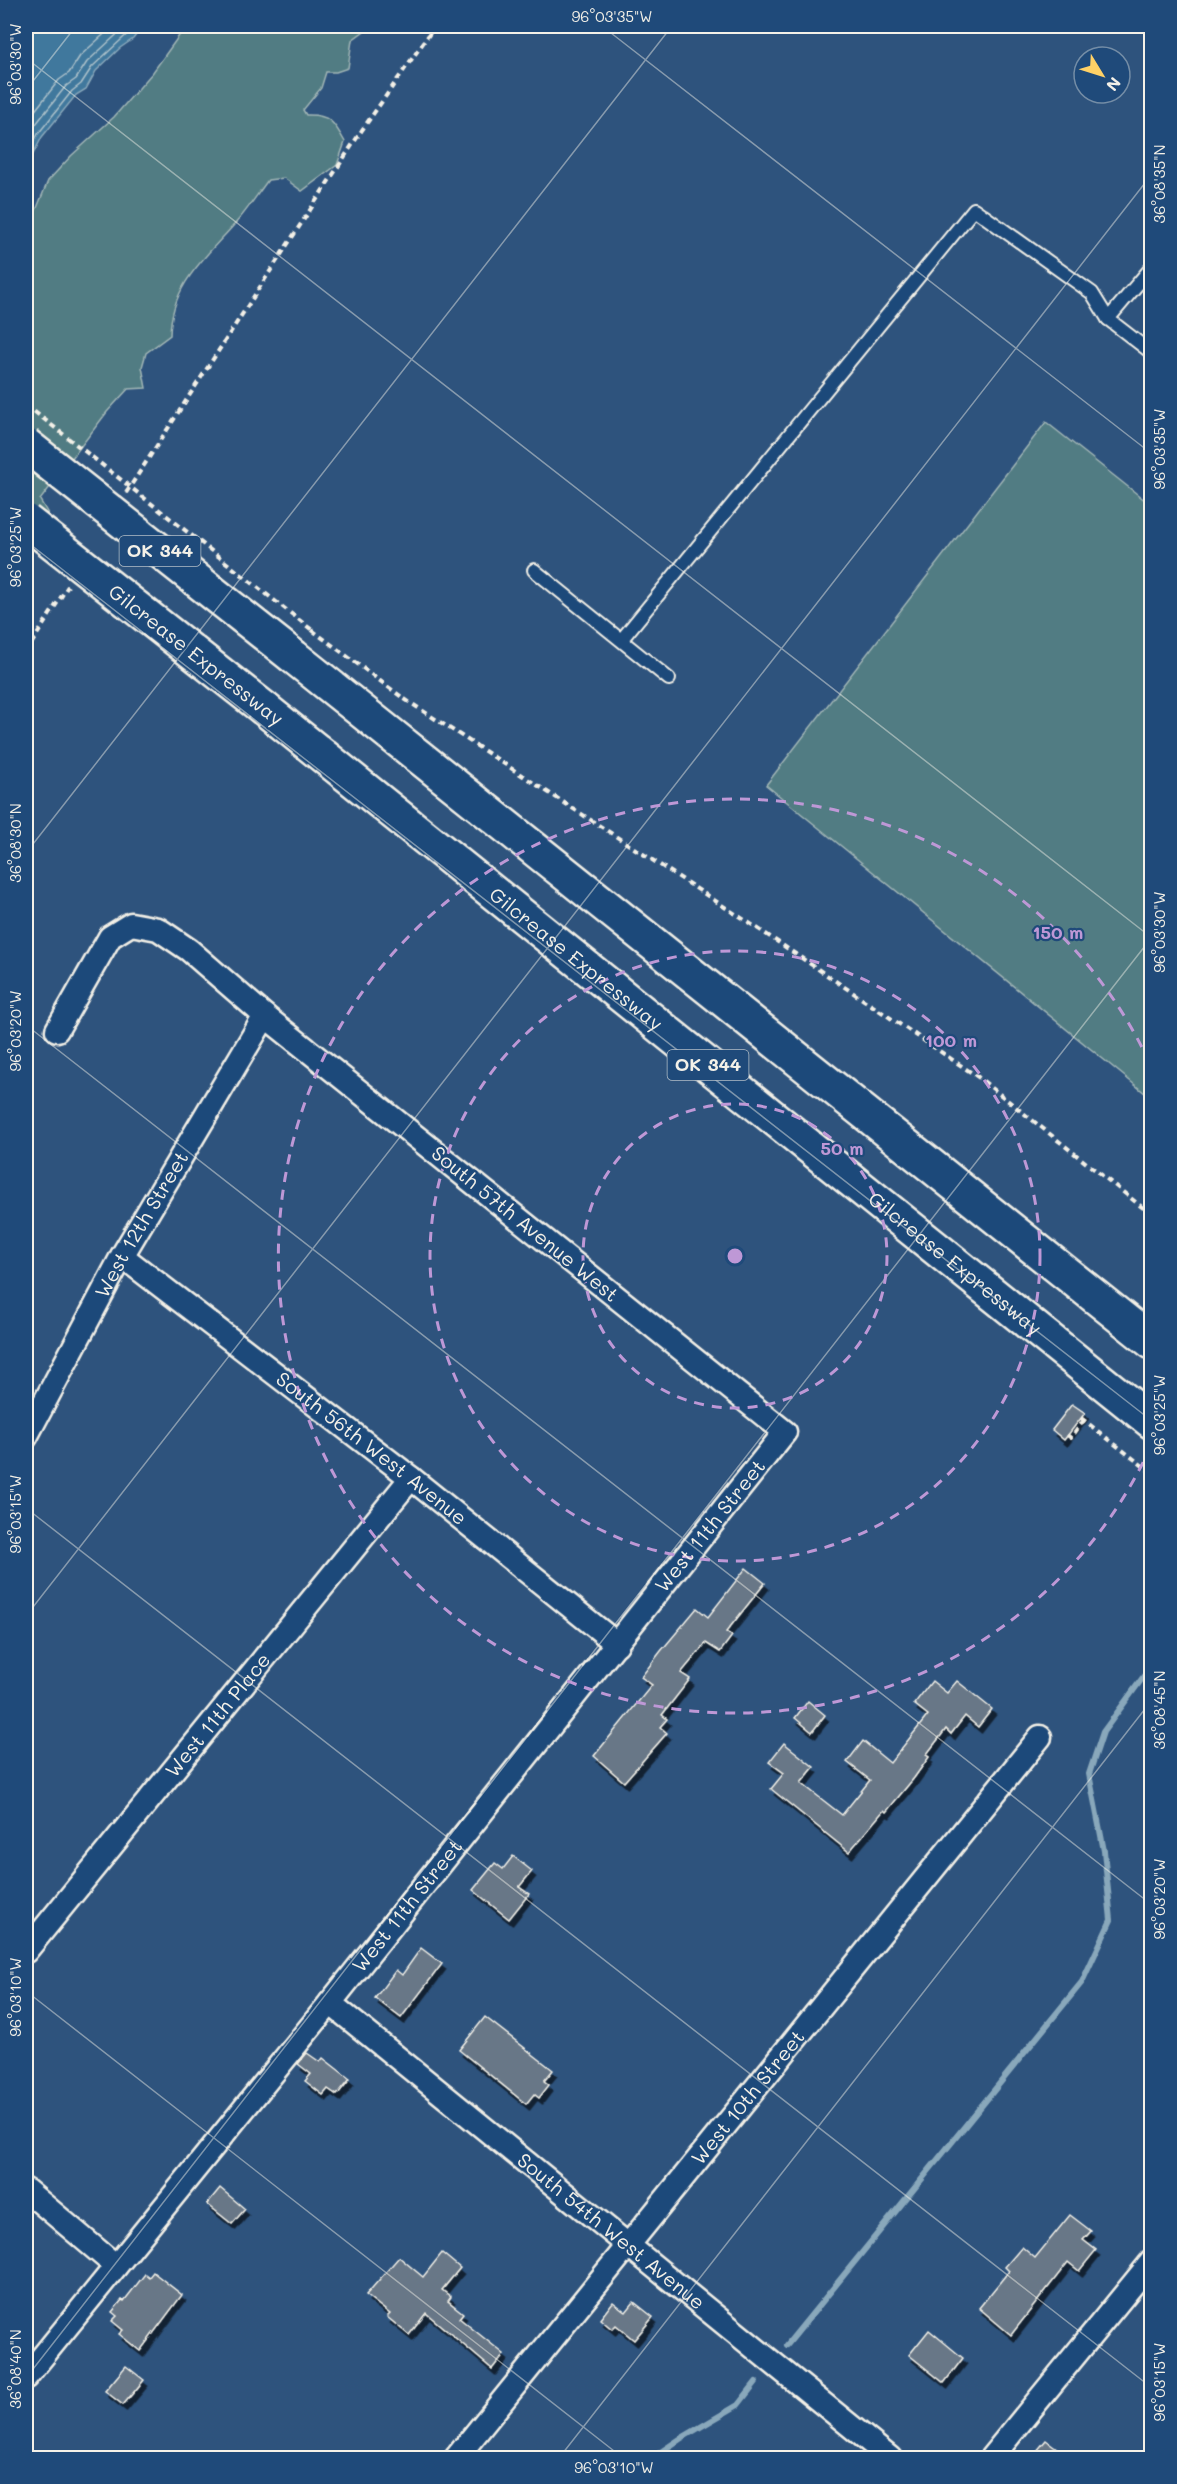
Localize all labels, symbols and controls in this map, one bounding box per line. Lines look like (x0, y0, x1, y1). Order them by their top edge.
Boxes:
text: 96°03'35"W (571, 6, 653, 26)
text: 96°03'30"W (5, 23, 25, 105)
north arrow (1072, 45, 1132, 105)
text: N (1102, 73, 1126, 96)
text: 36°08'35"N (1149, 144, 1169, 224)
text: 96°03'35"W (1149, 408, 1169, 490)
text: 96°03'25"W (5, 507, 25, 587)
road number: OK 344 (120, 536, 201, 566)
street label: Gilcrease Expressway (104, 578, 289, 731)
text: 36°08'30"N (5, 803, 25, 883)
street label: Gilcrease Expressway (484, 881, 669, 1036)
text: 96°03'30"W (1149, 891, 1169, 973)
text: 150 m (1033, 920, 1083, 944)
text: 96°03'20"W (5, 990, 25, 1072)
text: 100 m (925, 1028, 977, 1052)
road number: OK 344 (668, 1050, 748, 1080)
text: 50 m (821, 1136, 863, 1160)
street label: South 57th Avenue West (427, 1140, 625, 1307)
street label: West 12th Street (88, 1146, 194, 1302)
street label: Gilcrease Expressway (863, 1185, 1048, 1340)
centre of rings (725, 1246, 745, 1266)
street label: South 56th West Avenue (271, 1365, 473, 1530)
text: 96°03'25"W (1149, 1375, 1169, 1455)
street label: West 11th Street (648, 1453, 770, 1597)
text: 96°03'15"W (5, 1475, 25, 1553)
street label: West 11th Place (159, 1647, 276, 1782)
text: 36°08'45"N (1149, 1670, 1169, 1750)
street label: West 11th Street (346, 1834, 467, 1977)
text: 96°03'20"W (1149, 1858, 1169, 1940)
text: 96°03'10"W (5, 1957, 25, 2037)
street label: West 10th Street (685, 2024, 810, 2170)
street label: South 54th West Avenue (512, 2146, 711, 2315)
text: 36°08'40"N (5, 2329, 25, 2409)
text: 96°03'15"W (1149, 2343, 1169, 2421)
text: 96°03'10"W (574, 2457, 654, 2477)

